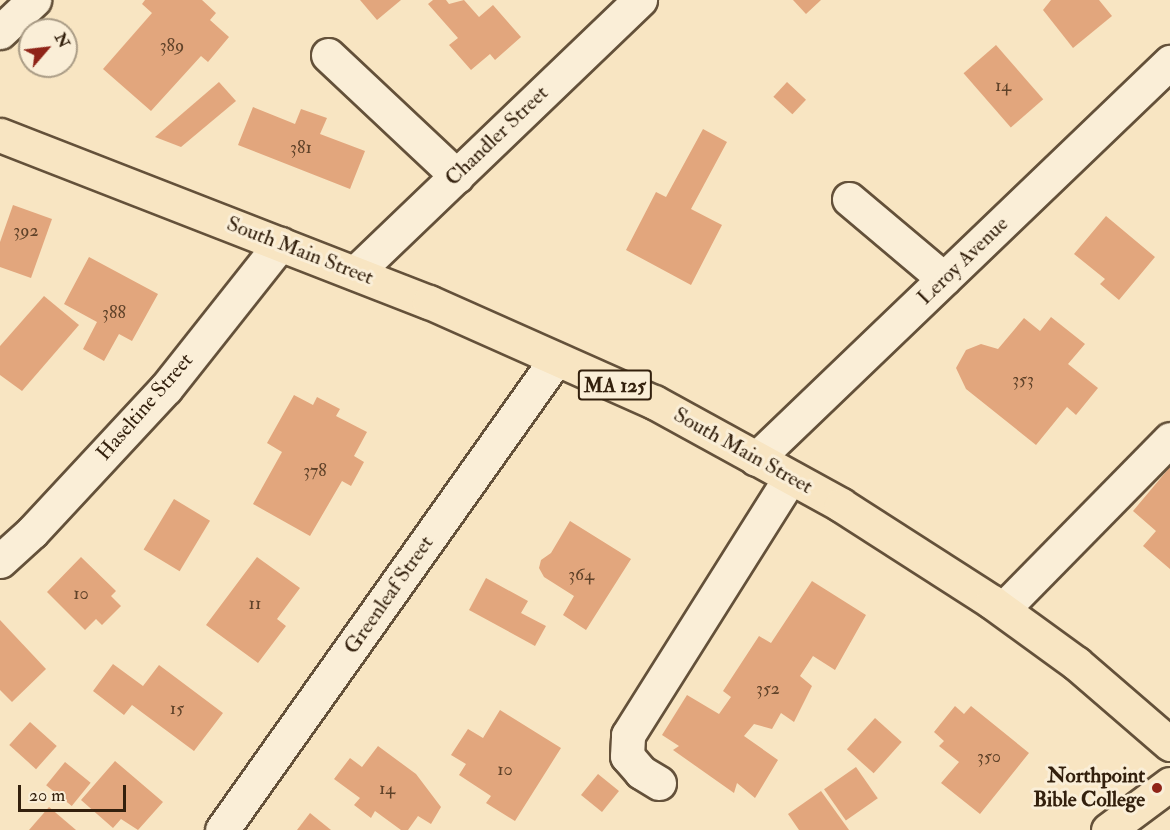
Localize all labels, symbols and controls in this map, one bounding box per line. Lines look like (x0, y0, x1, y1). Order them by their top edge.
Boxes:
north arrow (18, 18, 78, 78)
text: N (50, 29, 74, 52)
house number: 389 (160, 35, 184, 57)
house number: 14 (995, 75, 1011, 97)
street label: Chandler Street (440, 81, 554, 191)
house number: 381 (290, 137, 312, 159)
street label: South Main Street (223, 211, 377, 291)
street label: Leroy Avenue (912, 212, 1014, 310)
house number: 392 (13, 220, 39, 242)
house number: 388 (102, 302, 126, 324)
street label: Haseltine Street (92, 348, 198, 466)
road number: MA 125 (578, 368, 652, 402)
house number: 353 (1012, 369, 1034, 391)
street label: South Main Street (669, 402, 817, 500)
house number: 378 (303, 460, 327, 482)
street label: Greenleaf Street (339, 531, 439, 659)
house number: 364 (568, 564, 594, 586)
house number: 10 (73, 583, 89, 605)
house number: 11 (249, 593, 261, 615)
house number: 352 (756, 678, 780, 700)
house number: 15 (170, 698, 184, 720)
house number: 350 (977, 746, 1001, 768)
house number: 10 (497, 759, 513, 781)
place label: Northpoint Bible College (1033, 763, 1145, 813)
scale bar (21, 773, 129, 811)
house number: 14 (379, 778, 395, 800)
marker: Northpoint Bible College (1150, 781, 1164, 795)
text: 20 m (29, 784, 65, 807)

